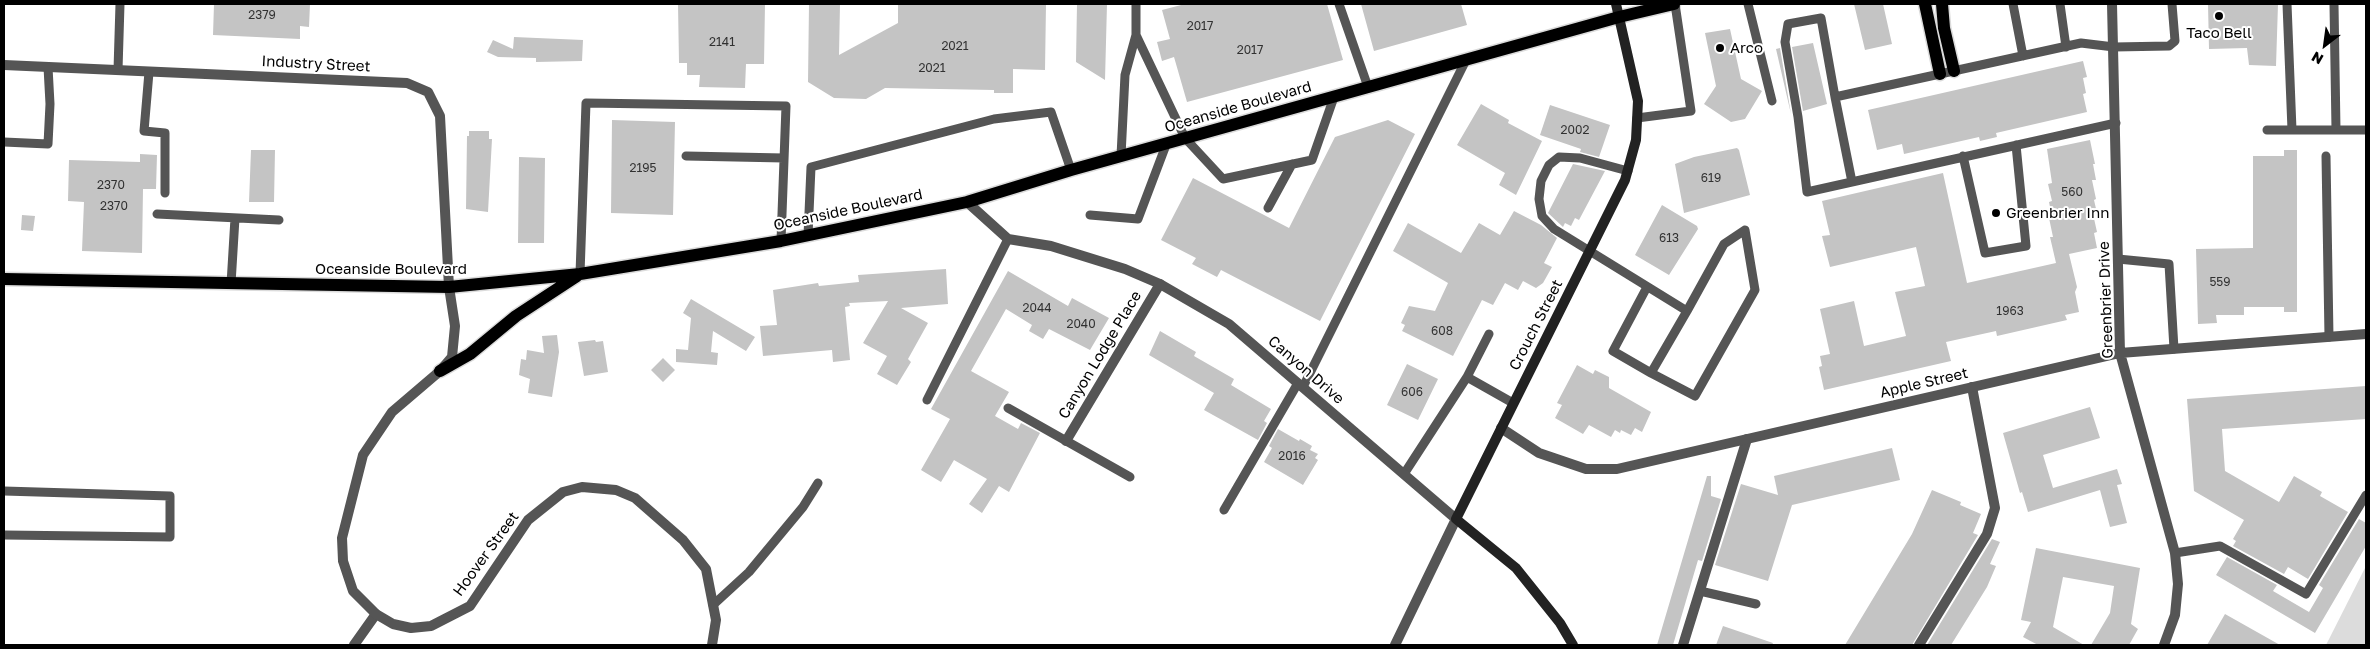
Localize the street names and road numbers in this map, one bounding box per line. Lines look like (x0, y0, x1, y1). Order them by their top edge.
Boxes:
street label: Industry Street (261, 52, 371, 76)
street label: Oceanside Boulevard (1163, 77, 1313, 137)
street label: Oceanside Boulevard (772, 185, 924, 235)
street label: Greenbrier Drive (2095, 241, 2117, 359)
street label: Oceanside Boulevard (315, 260, 467, 278)
street label: Crouch Street (1505, 277, 1567, 373)
street label: Canyon Lodge Place (1055, 288, 1145, 422)
street label: Canyon Drive (1264, 332, 1348, 408)
street label: Apple Street (1878, 364, 1970, 402)
street label: Hoover Street (449, 508, 523, 600)

